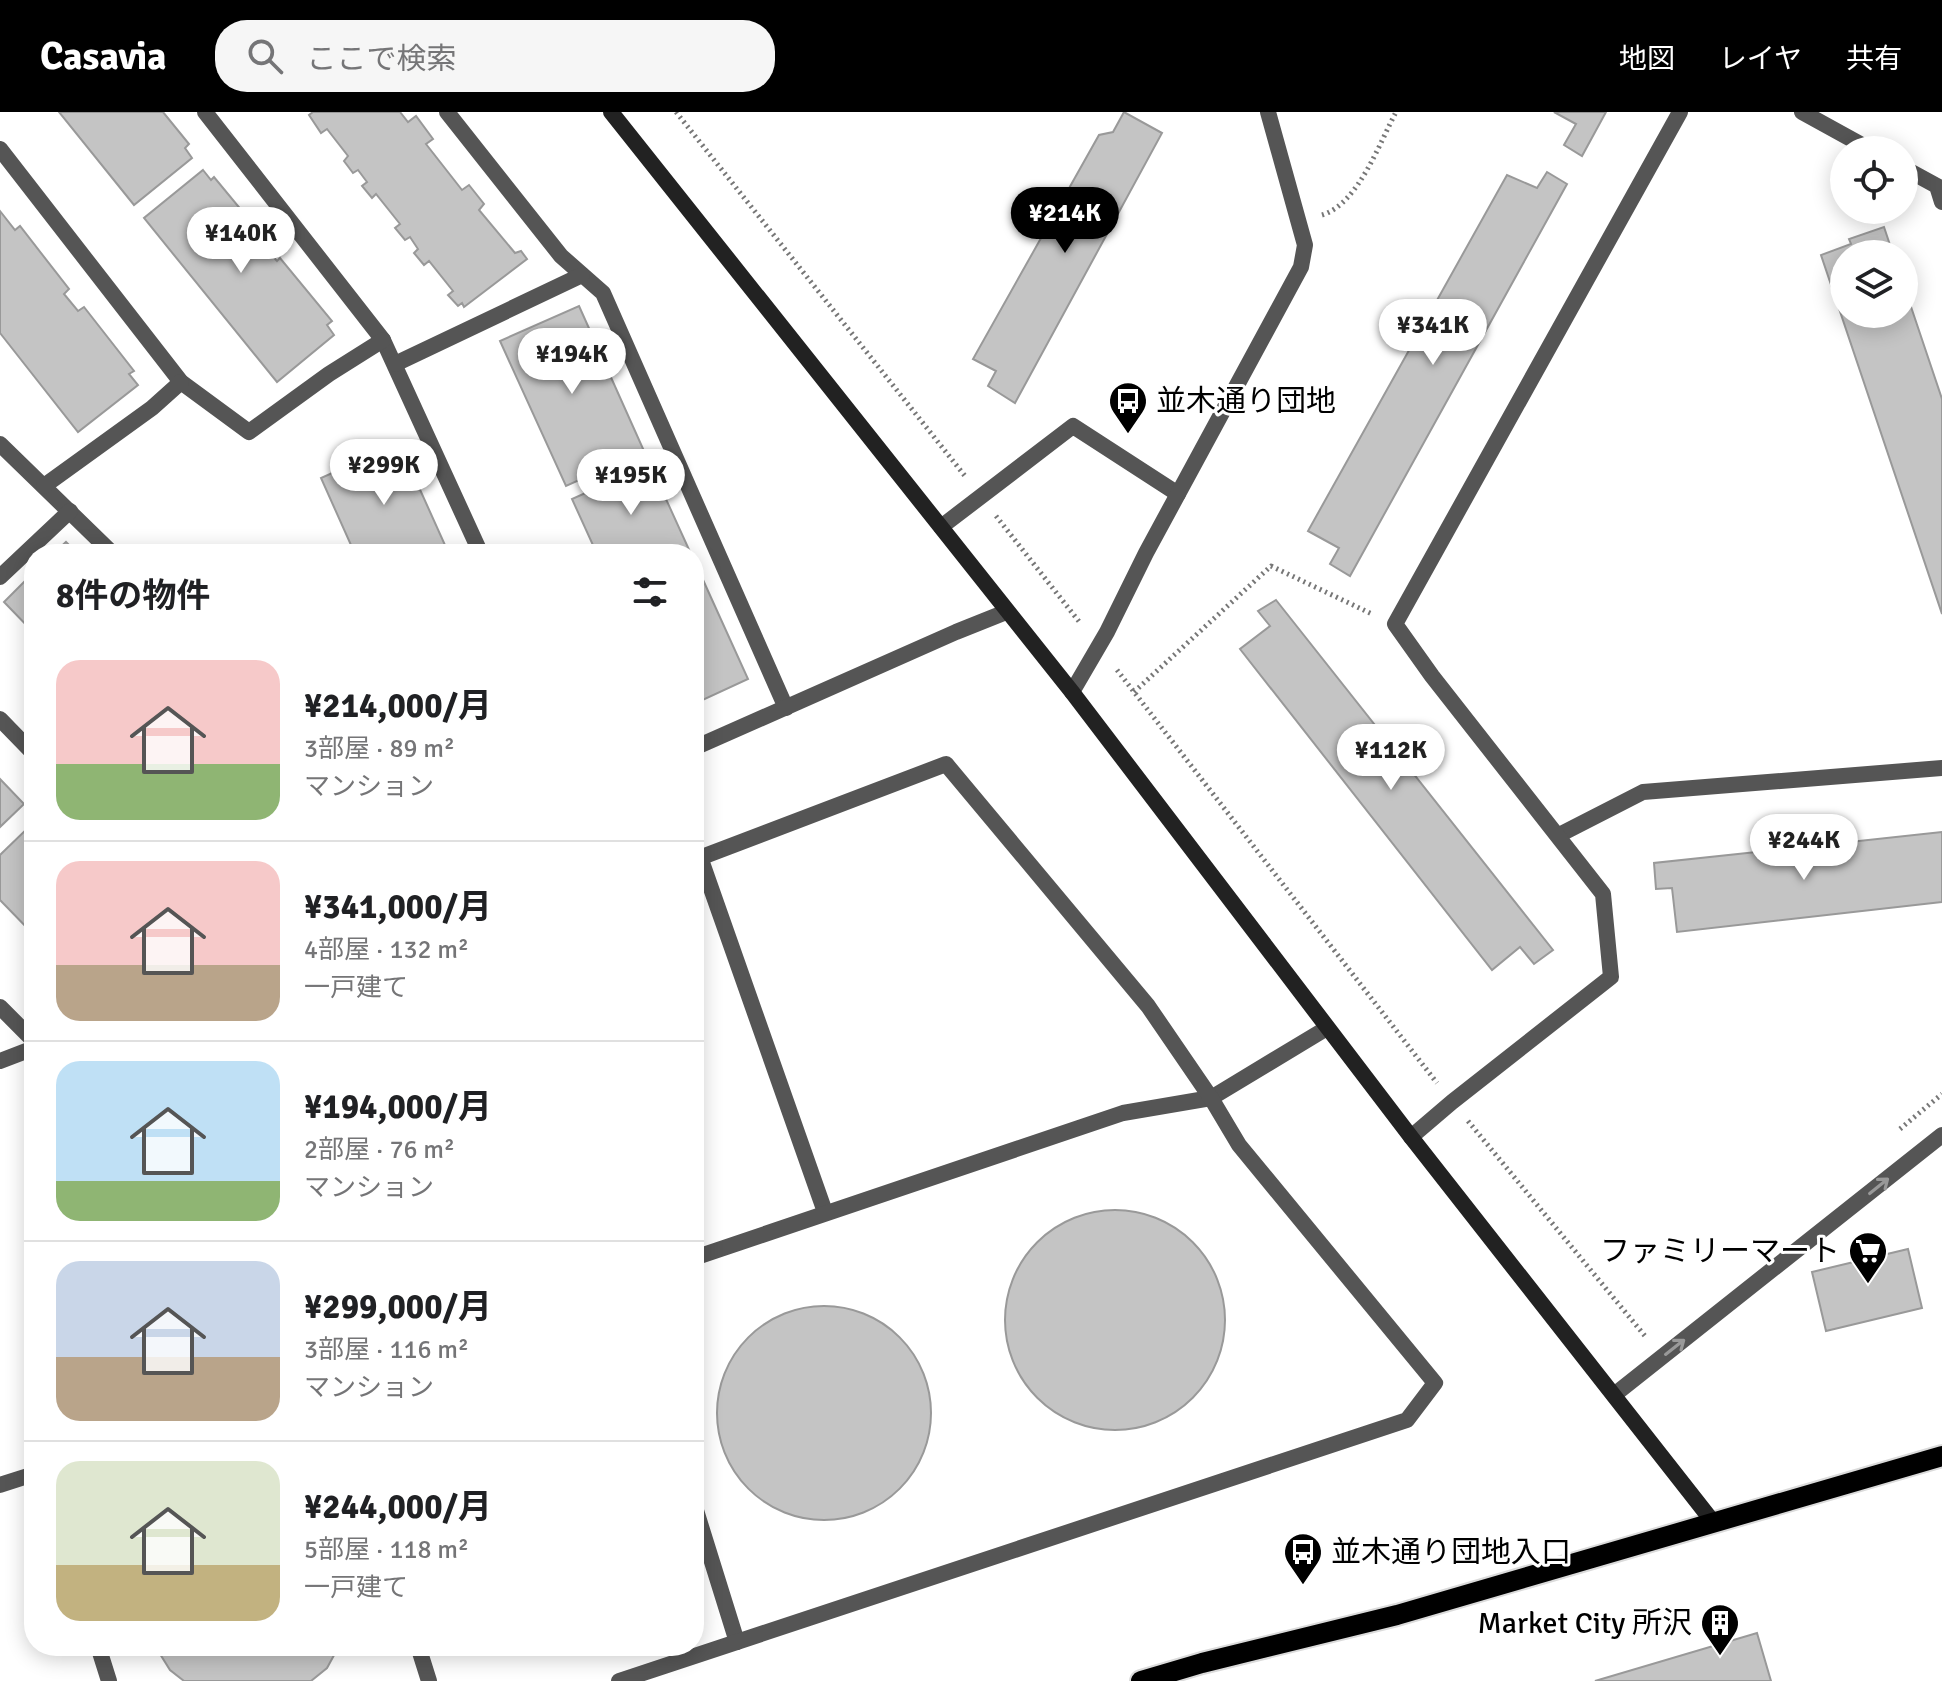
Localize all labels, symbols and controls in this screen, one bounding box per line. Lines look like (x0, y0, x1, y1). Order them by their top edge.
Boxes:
search box (215, 20, 775, 92)
text: Casavia (40, 33, 167, 80)
icon: search (243, 34, 287, 78)
text: ここで検索 (307, 41, 457, 78)
text: 地図 (1619, 42, 1675, 76)
text: レイヤ (1719, 42, 1802, 76)
text: 共有 (1846, 42, 1902, 76)
map controls (1830, 136, 1918, 328)
button: locate (1830, 136, 1918, 224)
pin: ¥214K (1009, 187, 1121, 255)
text: ¥214K (1029, 197, 1101, 229)
pin: ¥140K (185, 207, 297, 275)
text: ¥140K (205, 217, 277, 249)
button: layers (1830, 240, 1918, 328)
pin: ¥341K (1377, 299, 1489, 367)
text: ¥341K (1397, 309, 1469, 341)
pin: ¥194K (516, 328, 628, 396)
text: ¥194K (536, 338, 608, 370)
bus stop icon: 並木通り団地 (1107, 380, 1149, 435)
place label: 並木通り団地 (1156, 383, 1336, 420)
pin: ¥299K (328, 439, 440, 507)
text: ¥299K (348, 449, 420, 481)
pin: ¥195K (575, 449, 687, 517)
text: ¥195K (595, 459, 667, 491)
icon: filters (628, 570, 672, 614)
text: 8件の物件 (56, 575, 210, 617)
text: ¥214,000/月 (304, 685, 492, 727)
icon: home (120, 692, 216, 788)
pin: ¥112K (1335, 724, 1447, 792)
text: 3部屋 · 89 m² (304, 733, 455, 765)
text: ¥112K (1355, 734, 1427, 766)
text: マンション (304, 771, 434, 803)
pin: ¥244K (1748, 814, 1860, 882)
text: ¥244K (1768, 824, 1840, 856)
text: ¥341,000/月 (304, 886, 492, 928)
icon: home (120, 893, 216, 989)
text: 4部屋 · 132 m² (304, 934, 469, 966)
text: 一戸建て (304, 972, 408, 1004)
text: ¥194,000/月 (304, 1086, 492, 1128)
icon: home (120, 1093, 216, 1189)
text: 2部屋 · 76 m² (304, 1134, 455, 1166)
text: マンション (304, 1172, 434, 1204)
one-way arrow (1868, 1177, 1889, 1195)
supermarket icon: ファミリーマート (1847, 1230, 1889, 1285)
place label: ファミリーマート (1600, 1233, 1840, 1270)
text: ¥299,000/月 (304, 1286, 492, 1328)
icon: home (120, 1293, 216, 1389)
text: 3部屋 · 116 m² (304, 1334, 469, 1366)
one-way arrow (1664, 1339, 1685, 1356)
text: マンション (304, 1372, 434, 1404)
text: ¥244,000/月 (304, 1486, 492, 1528)
icon: home (120, 1493, 216, 1589)
bus stop icon: 並木通り団地入口 (1282, 1531, 1324, 1586)
text: 5部屋 · 118 m² (304, 1534, 469, 1566)
place label: 並木通り団地入口 (1331, 1534, 1571, 1571)
text: 一戸建て (304, 1572, 408, 1604)
building icon: Market City 所沢 (1699, 1602, 1741, 1657)
place label: Market City 所沢 (1478, 1605, 1692, 1642)

